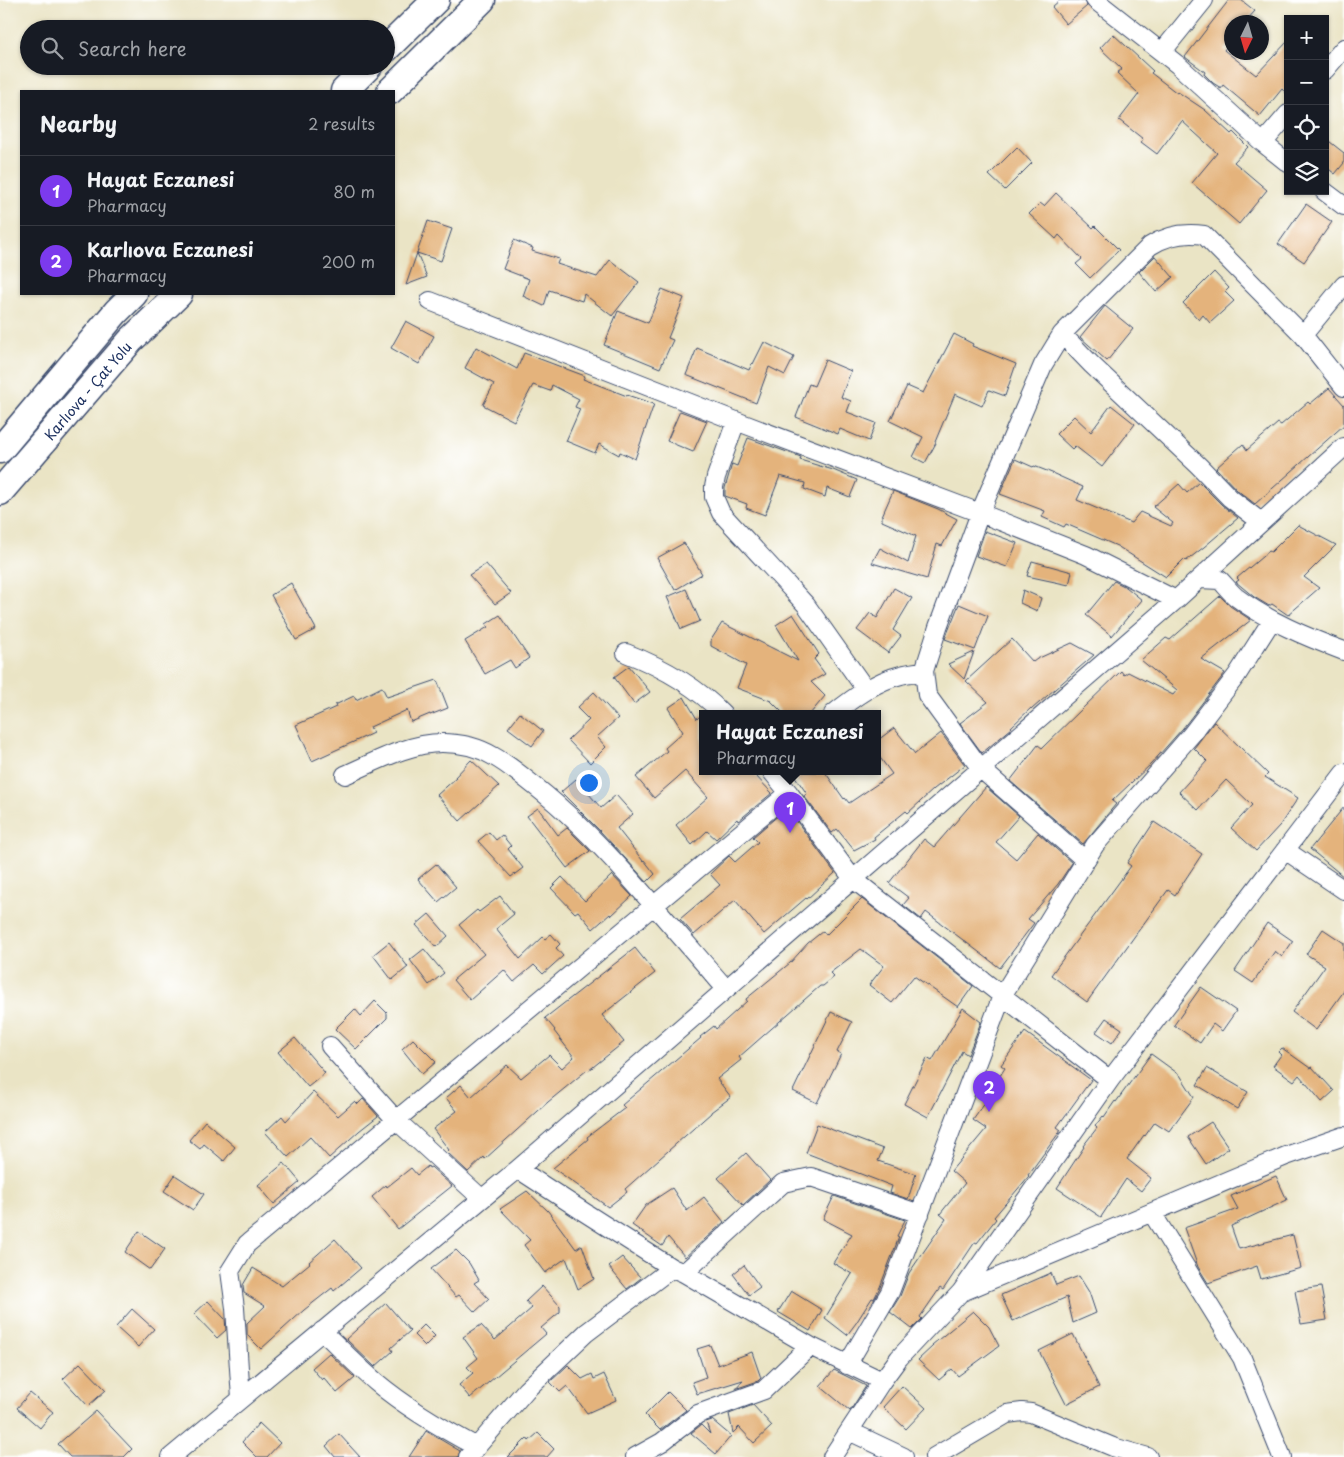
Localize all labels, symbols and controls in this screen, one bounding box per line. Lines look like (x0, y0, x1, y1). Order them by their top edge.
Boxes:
north arrow (1224, 15, 1269, 60)
map controls (1284, 15, 1329, 195)
button: + (1284, 15, 1329, 60)
search box (20, 20, 395, 75)
icon: search (38, 34, 66, 62)
text: Search here (78, 34, 187, 62)
button: − (1284, 60, 1329, 105)
button: locate (1284, 105, 1329, 150)
text: Nearby (40, 107, 117, 139)
text: 2 results (308, 111, 375, 135)
button: layers (1284, 150, 1329, 195)
text: Hayat Eczanesi (87, 165, 234, 193)
text: 1 (52, 179, 60, 203)
text: 80 m (333, 179, 375, 203)
text: Pharmacy (87, 193, 167, 217)
text: Karlıova Eczanesi (87, 235, 254, 263)
text: 2 (50, 249, 62, 273)
text: 200 m (322, 249, 375, 273)
text: Pharmacy (87, 263, 167, 287)
street label: Karlıova - Çat Yolu (39, 336, 136, 445)
popup (699, 710, 881, 775)
text: Hayat Eczanesi (716, 717, 864, 745)
text: Pharmacy (716, 745, 796, 769)
your location (576, 770, 602, 796)
pin: 1 (774, 792, 806, 833)
pin: 2 (973, 1071, 1005, 1112)

